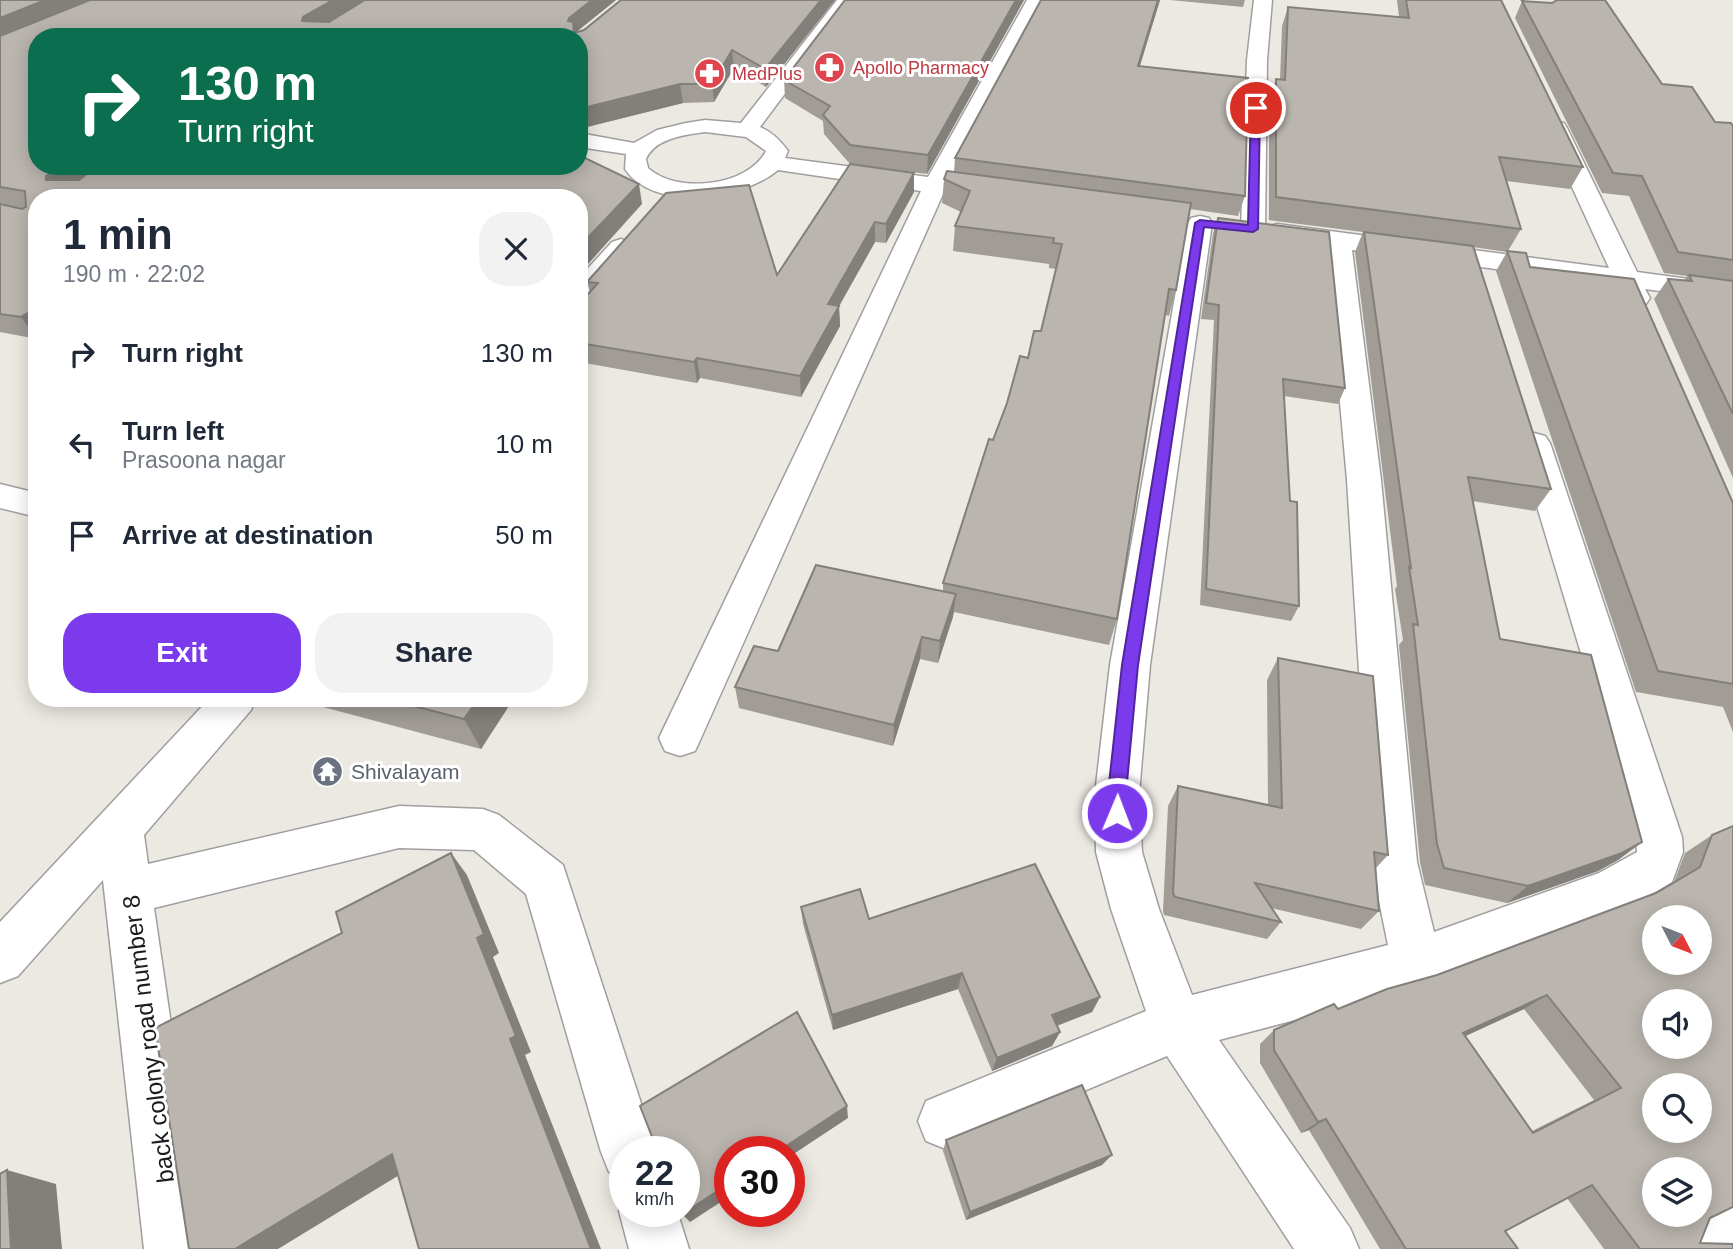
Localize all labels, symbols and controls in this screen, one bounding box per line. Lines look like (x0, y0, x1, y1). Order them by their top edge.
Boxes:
pharmacy icon: Apollo Pharmacy (813, 51, 847, 85)
icon: right (63, 56, 154, 147)
text: 130 m (178, 56, 317, 110)
pharmacy icon: MedPlus (692, 57, 726, 91)
place label: Apollo Pharmacy (853, 58, 989, 78)
place label: MedPlus (732, 64, 802, 84)
pin (1226, 78, 1286, 138)
icon: arrive (1237, 89, 1275, 127)
text: Turn right (178, 113, 314, 149)
text: 1 min (63, 211, 173, 258)
button: close (479, 212, 553, 286)
text: 190 m · 22:02 (63, 261, 205, 287)
icon: right (63, 335, 101, 373)
text: Turn right (122, 338, 243, 368)
text: 130 m (481, 338, 553, 368)
text: Turn left (122, 416, 224, 446)
icon: left (63, 426, 101, 464)
text: 10 m (495, 429, 553, 459)
text: Prasoona nagar (122, 447, 286, 473)
icon: arrive (63, 517, 101, 555)
text: Arrive at destination (122, 520, 373, 550)
text: 50 m (495, 520, 553, 550)
button: Exit (63, 613, 301, 693)
button: Share (315, 613, 553, 693)
temple icon: Shivalayam (311, 754, 345, 788)
place label: Shivalayam (351, 760, 460, 783)
position arrow (1080, 776, 1154, 850)
street label: back colony road number 8 (117, 894, 179, 1184)
north arrow (1642, 905, 1712, 975)
map controls (1642, 905, 1712, 1227)
button: sound (1642, 989, 1712, 1059)
button: search (1642, 1073, 1712, 1143)
speed limit sign: 30 (714, 1136, 805, 1227)
text: 22 (635, 1153, 674, 1192)
button: layers (1642, 1157, 1712, 1227)
text: km/h (635, 1189, 674, 1209)

